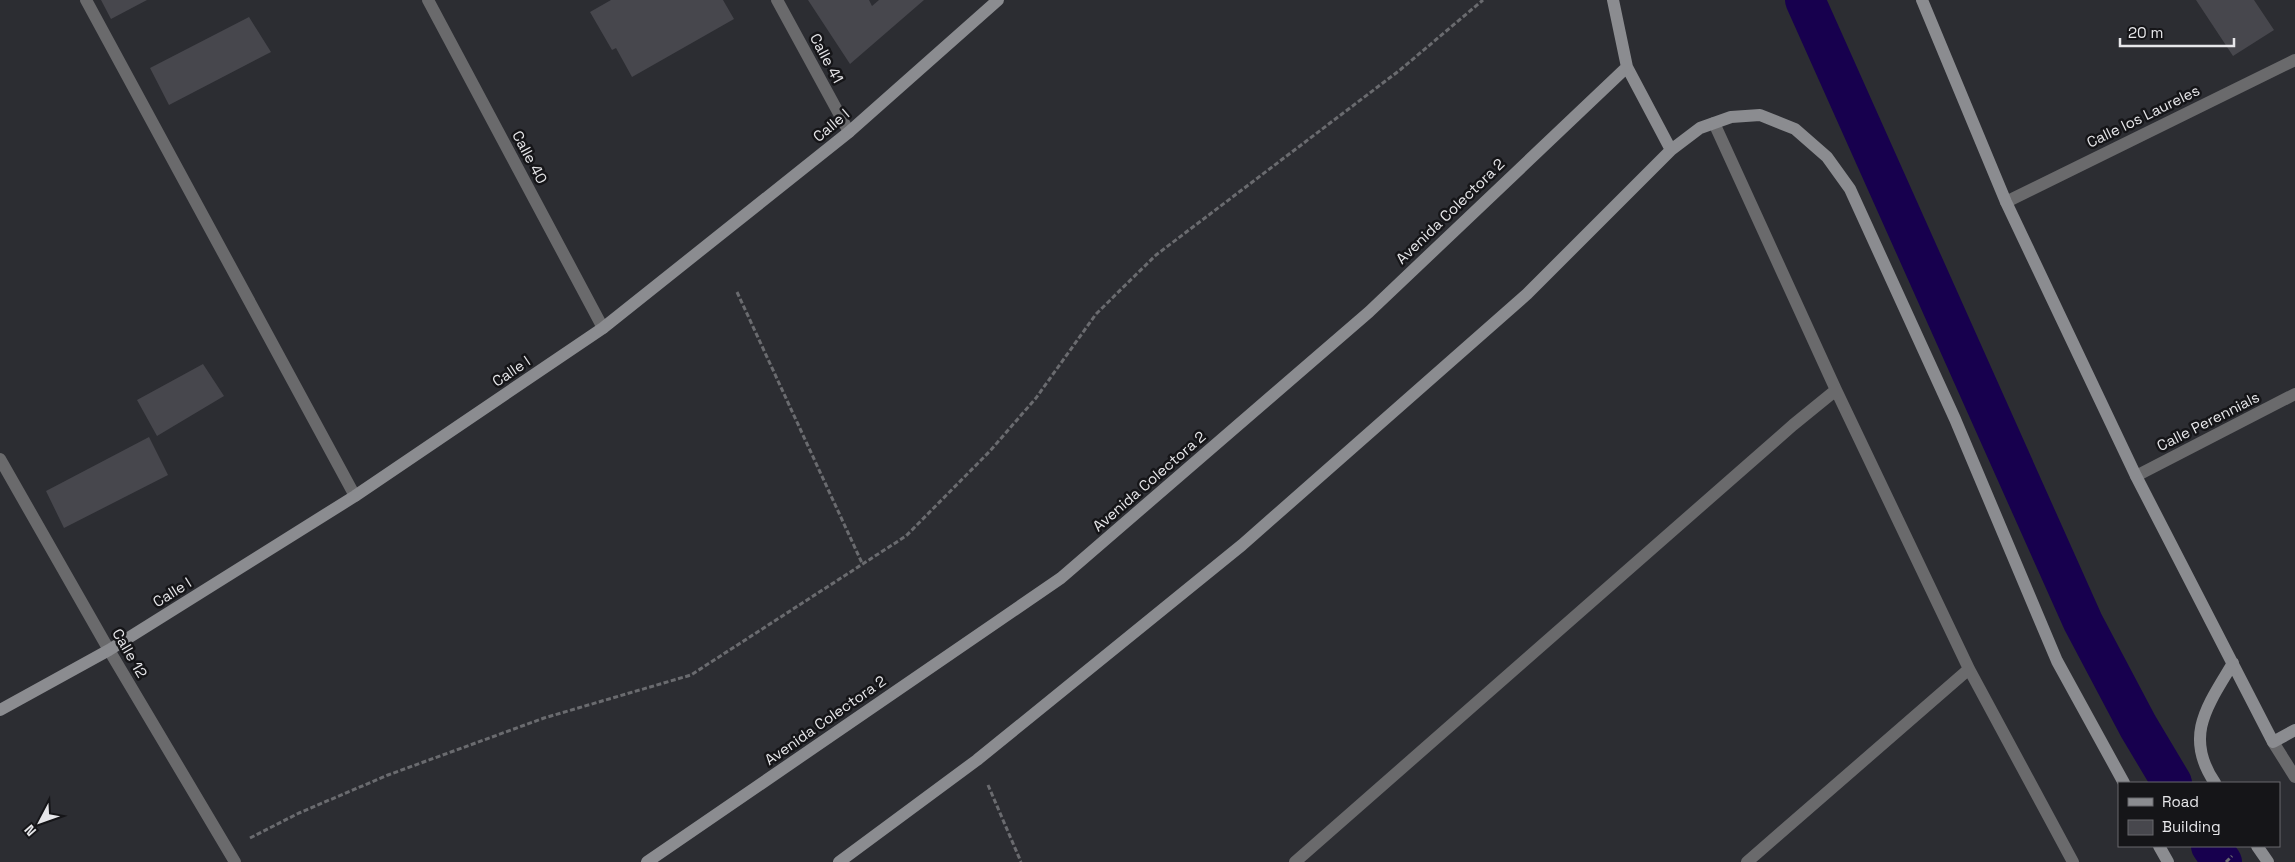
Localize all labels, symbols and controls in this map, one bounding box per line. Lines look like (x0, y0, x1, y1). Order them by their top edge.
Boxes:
scale bar (2120, 15, 2234, 47)
text: 20 m (2128, 23, 2163, 42)
street label: Calle 41 (806, 30, 848, 86)
street label: Calle los Laureles (2083, 80, 2203, 152)
street label: Calle I (809, 104, 853, 146)
street label: Calle 40 (508, 127, 552, 187)
street label: Avenida Colectora 2 (1392, 154, 1508, 268)
street label: Calle I (488, 351, 534, 391)
street label: Calle Perennials (2154, 387, 2263, 455)
street label: Avenida Colectora 2 (1088, 427, 1210, 535)
street label: Calle I (149, 573, 195, 611)
street label: Calle 12 (108, 625, 152, 681)
street label: Avenida Colectora 2 (761, 671, 889, 769)
legend (2118, 782, 2280, 847)
text: Road (2162, 792, 2199, 811)
north arrow (15, 797, 65, 847)
text: Building (2162, 817, 2221, 836)
text: N (20, 821, 40, 840)

